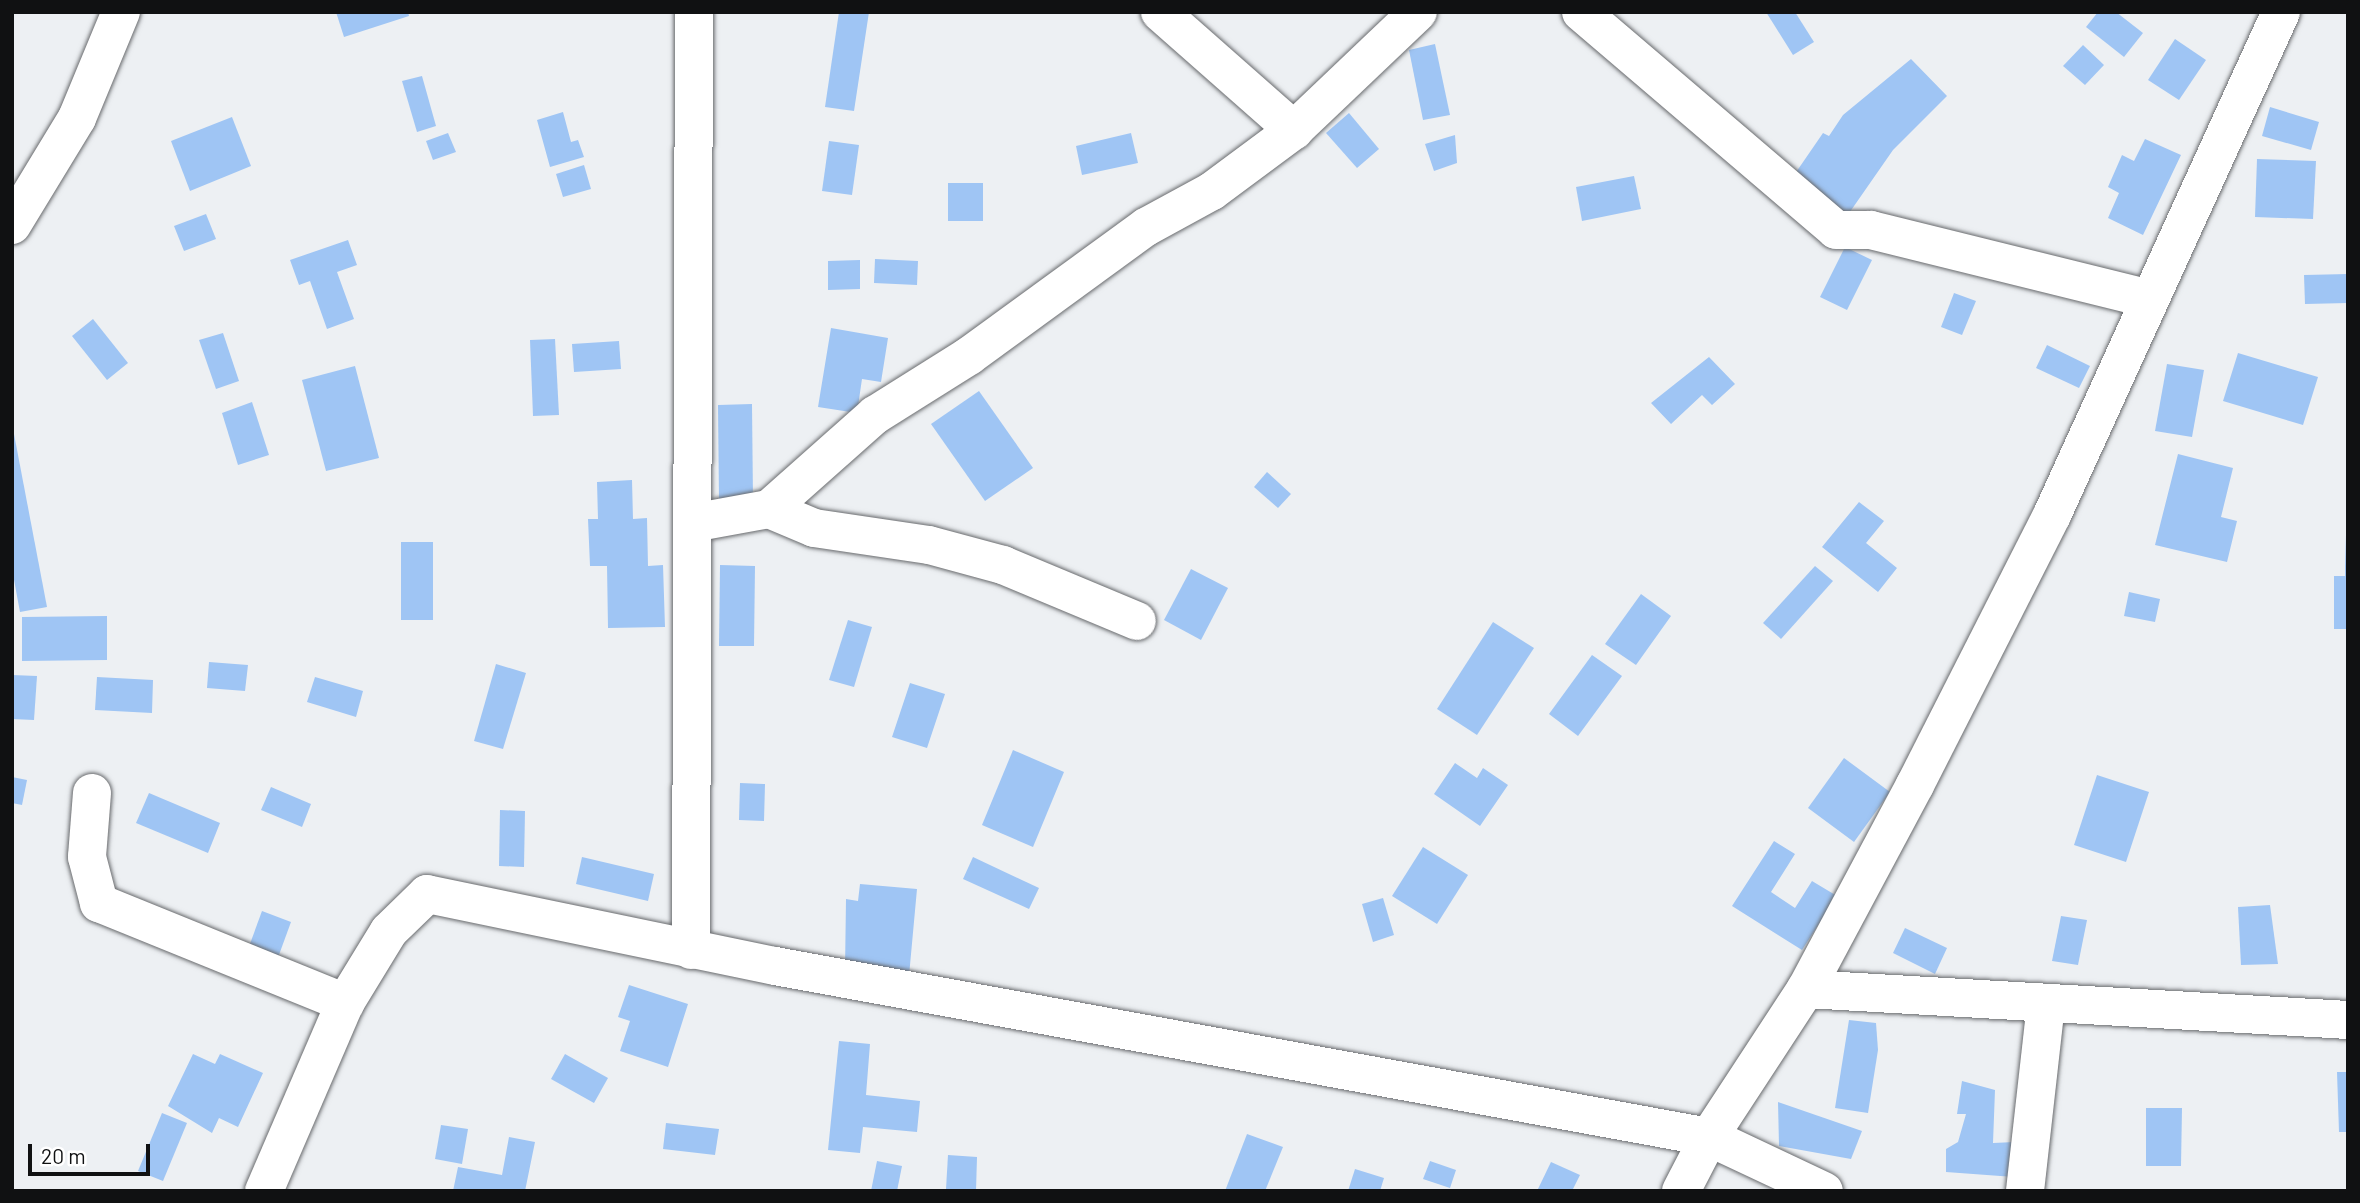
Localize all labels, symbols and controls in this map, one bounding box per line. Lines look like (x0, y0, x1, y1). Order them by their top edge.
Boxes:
scale bar (32, 1130, 154, 1174)
text: 20 m (41, 1143, 86, 1168)

